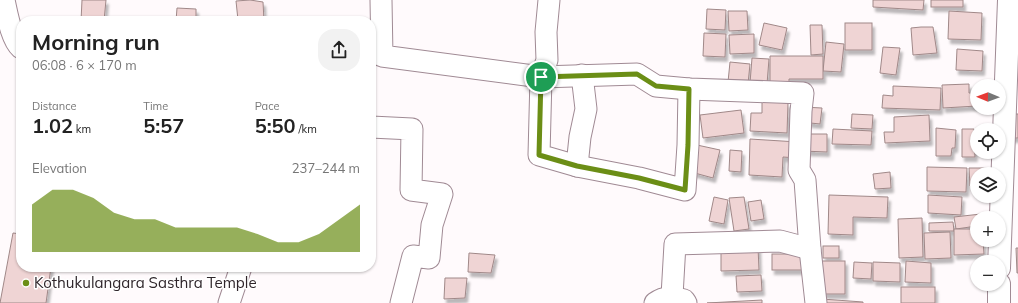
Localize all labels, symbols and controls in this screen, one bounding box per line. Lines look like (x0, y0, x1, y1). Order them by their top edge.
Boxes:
text: Morning run (32, 28, 160, 56)
button: share (318, 29, 360, 71)
text: 06:08 · 6 × 170 m (32, 57, 137, 73)
pin (524, 60, 558, 94)
icon: arrive (530, 66, 552, 88)
north arrow (970, 79, 1006, 115)
map controls (970, 79, 1006, 291)
text: Distance (32, 99, 76, 113)
text: Time (143, 99, 168, 113)
text: Pace (255, 99, 279, 113)
text: 1.02 (32, 113, 73, 138)
text: 5:57 (143, 113, 184, 138)
text: 5:50 (255, 113, 296, 138)
text: km (73, 122, 91, 136)
text: /km (296, 122, 317, 136)
button: locate (970, 123, 1006, 159)
text: Elevation (32, 160, 87, 176)
text: 237–244 m (292, 160, 360, 176)
button: layers (970, 167, 1006, 203)
button: + (970, 211, 1006, 247)
button: − (970, 255, 1006, 291)
place label: Kothukulangara Sasthra Temple (34, 273, 257, 292)
marker: Kothukulangara Sasthra Temple (21, 278, 31, 288)

